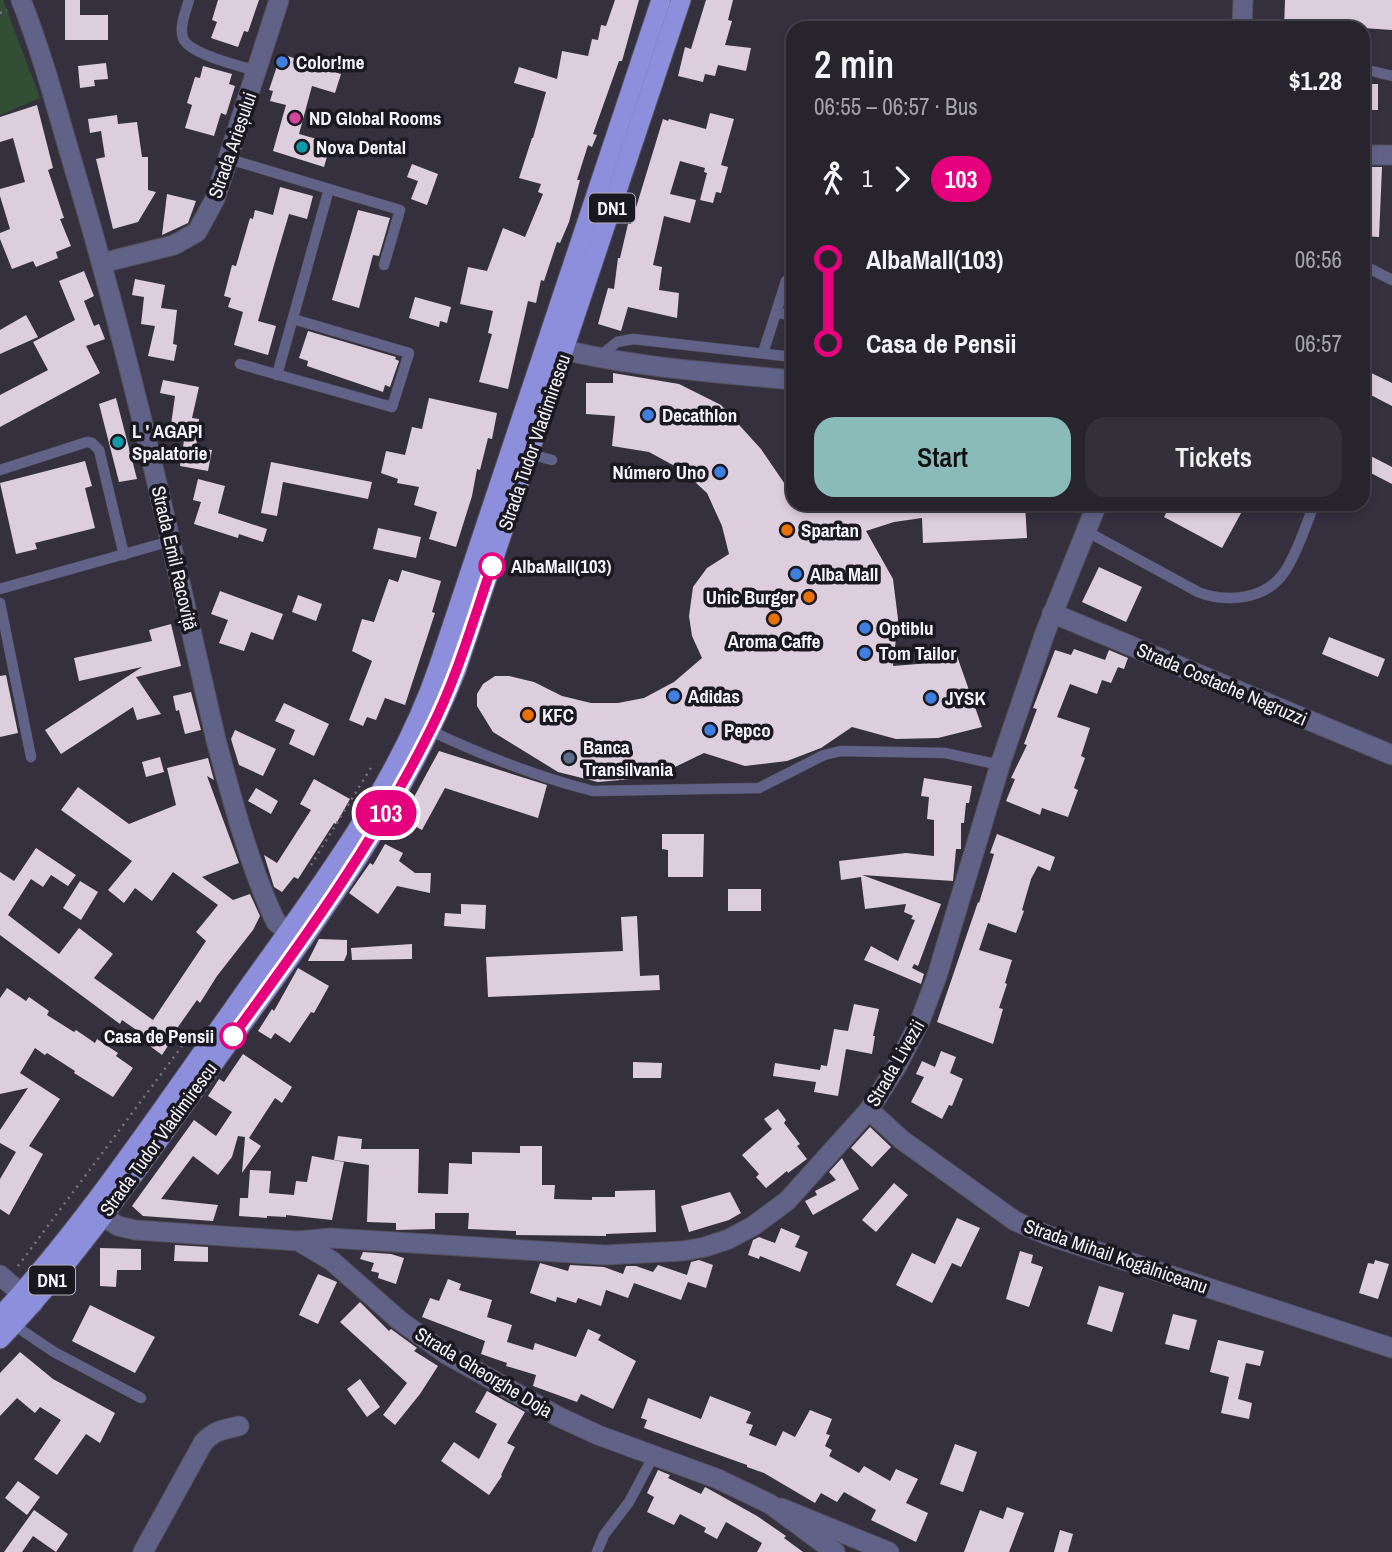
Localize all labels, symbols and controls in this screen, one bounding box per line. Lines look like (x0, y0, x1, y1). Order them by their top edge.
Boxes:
text: 2 min (814, 39, 894, 90)
place label: Color!me (296, 49, 365, 75)
marker: Color!me (274, 54, 290, 70)
text: $1.28 (1289, 63, 1342, 98)
street label: Strada Arieșului (202, 88, 262, 202)
text: 06:55 – 06:57 · Bus (814, 91, 978, 122)
place label: ND Global Rooms (309, 105, 441, 131)
marker: ND Global Rooms (287, 110, 303, 126)
place label: Nova Dental (316, 134, 406, 160)
marker: Nova Dental (294, 139, 310, 155)
icon: walk (814, 160, 852, 198)
icon: forward (883, 160, 921, 198)
text: 1 (862, 163, 873, 194)
text: 103 (945, 163, 977, 195)
road number: DN1 (589, 194, 635, 223)
text: AlbaMall(103) (866, 242, 1003, 277)
text: 06:56 (1295, 244, 1342, 275)
text: Casa de Pensii (866, 326, 1017, 361)
text: 06:57 (1295, 328, 1342, 359)
street label: Strada Tudor Vladimirescu (492, 350, 576, 534)
place label: Decathlon (662, 402, 737, 428)
marker: Decathlon (640, 407, 656, 423)
button: Start (814, 417, 1071, 497)
button: Tickets (1085, 417, 1342, 497)
place label: L ' AGAPI Spalatorie (132, 418, 208, 466)
marker: L ' AGAPI Spalatorie (110, 434, 126, 450)
place label: Número Uno (613, 459, 706, 485)
marker: Número Uno (712, 464, 728, 480)
street label: Strada Emil Racoviță (146, 483, 204, 633)
place label: Spartan (801, 517, 859, 543)
marker: Spartan (779, 522, 795, 538)
marker: AlbaMall(103) (479, 553, 505, 579)
place label: AlbaMall(103) (511, 553, 611, 579)
place label: Alba Mall (810, 561, 878, 587)
marker: Alba Mall (788, 566, 804, 582)
place label: Unic Burger (706, 584, 795, 610)
marker: Unic Burger (801, 589, 817, 605)
marker: Aroma Caffe (766, 611, 782, 627)
place label: Optiblu (879, 615, 934, 641)
marker: Optiblu (857, 620, 873, 636)
place label: Aroma Caffe (728, 628, 821, 654)
street label: Strada Costache Negruzzi (1133, 636, 1311, 732)
place label: Tom Tailor (879, 640, 956, 666)
marker: Tom Tailor (857, 645, 873, 661)
place label: Adidas (688, 683, 740, 709)
place label: JYSK (945, 685, 986, 711)
marker: Adidas (666, 688, 682, 704)
marker: JYSK (923, 690, 939, 706)
place label: KFC (542, 702, 574, 728)
marker: KFC (520, 707, 536, 723)
place label: Pepco (724, 717, 771, 743)
marker: Pepco (702, 722, 718, 738)
place label: Banca Transilvania (583, 734, 673, 782)
marker: Banca Transilvania (561, 750, 577, 766)
line badge: 103 (346, 790, 426, 836)
text: 103 (370, 797, 402, 829)
street label: Strada Livezii (860, 1015, 930, 1111)
place label: Casa de Pensii (104, 1023, 214, 1049)
marker: Casa de Pensii (220, 1023, 246, 1049)
street label: Strada Tudor Vladimirescu (93, 1057, 223, 1221)
street label: Strada Mihail Kogălniceanu (1021, 1212, 1211, 1300)
road number: DN1 (29, 1266, 75, 1294)
street label: Strada Gheorghe Doja (410, 1321, 558, 1423)

